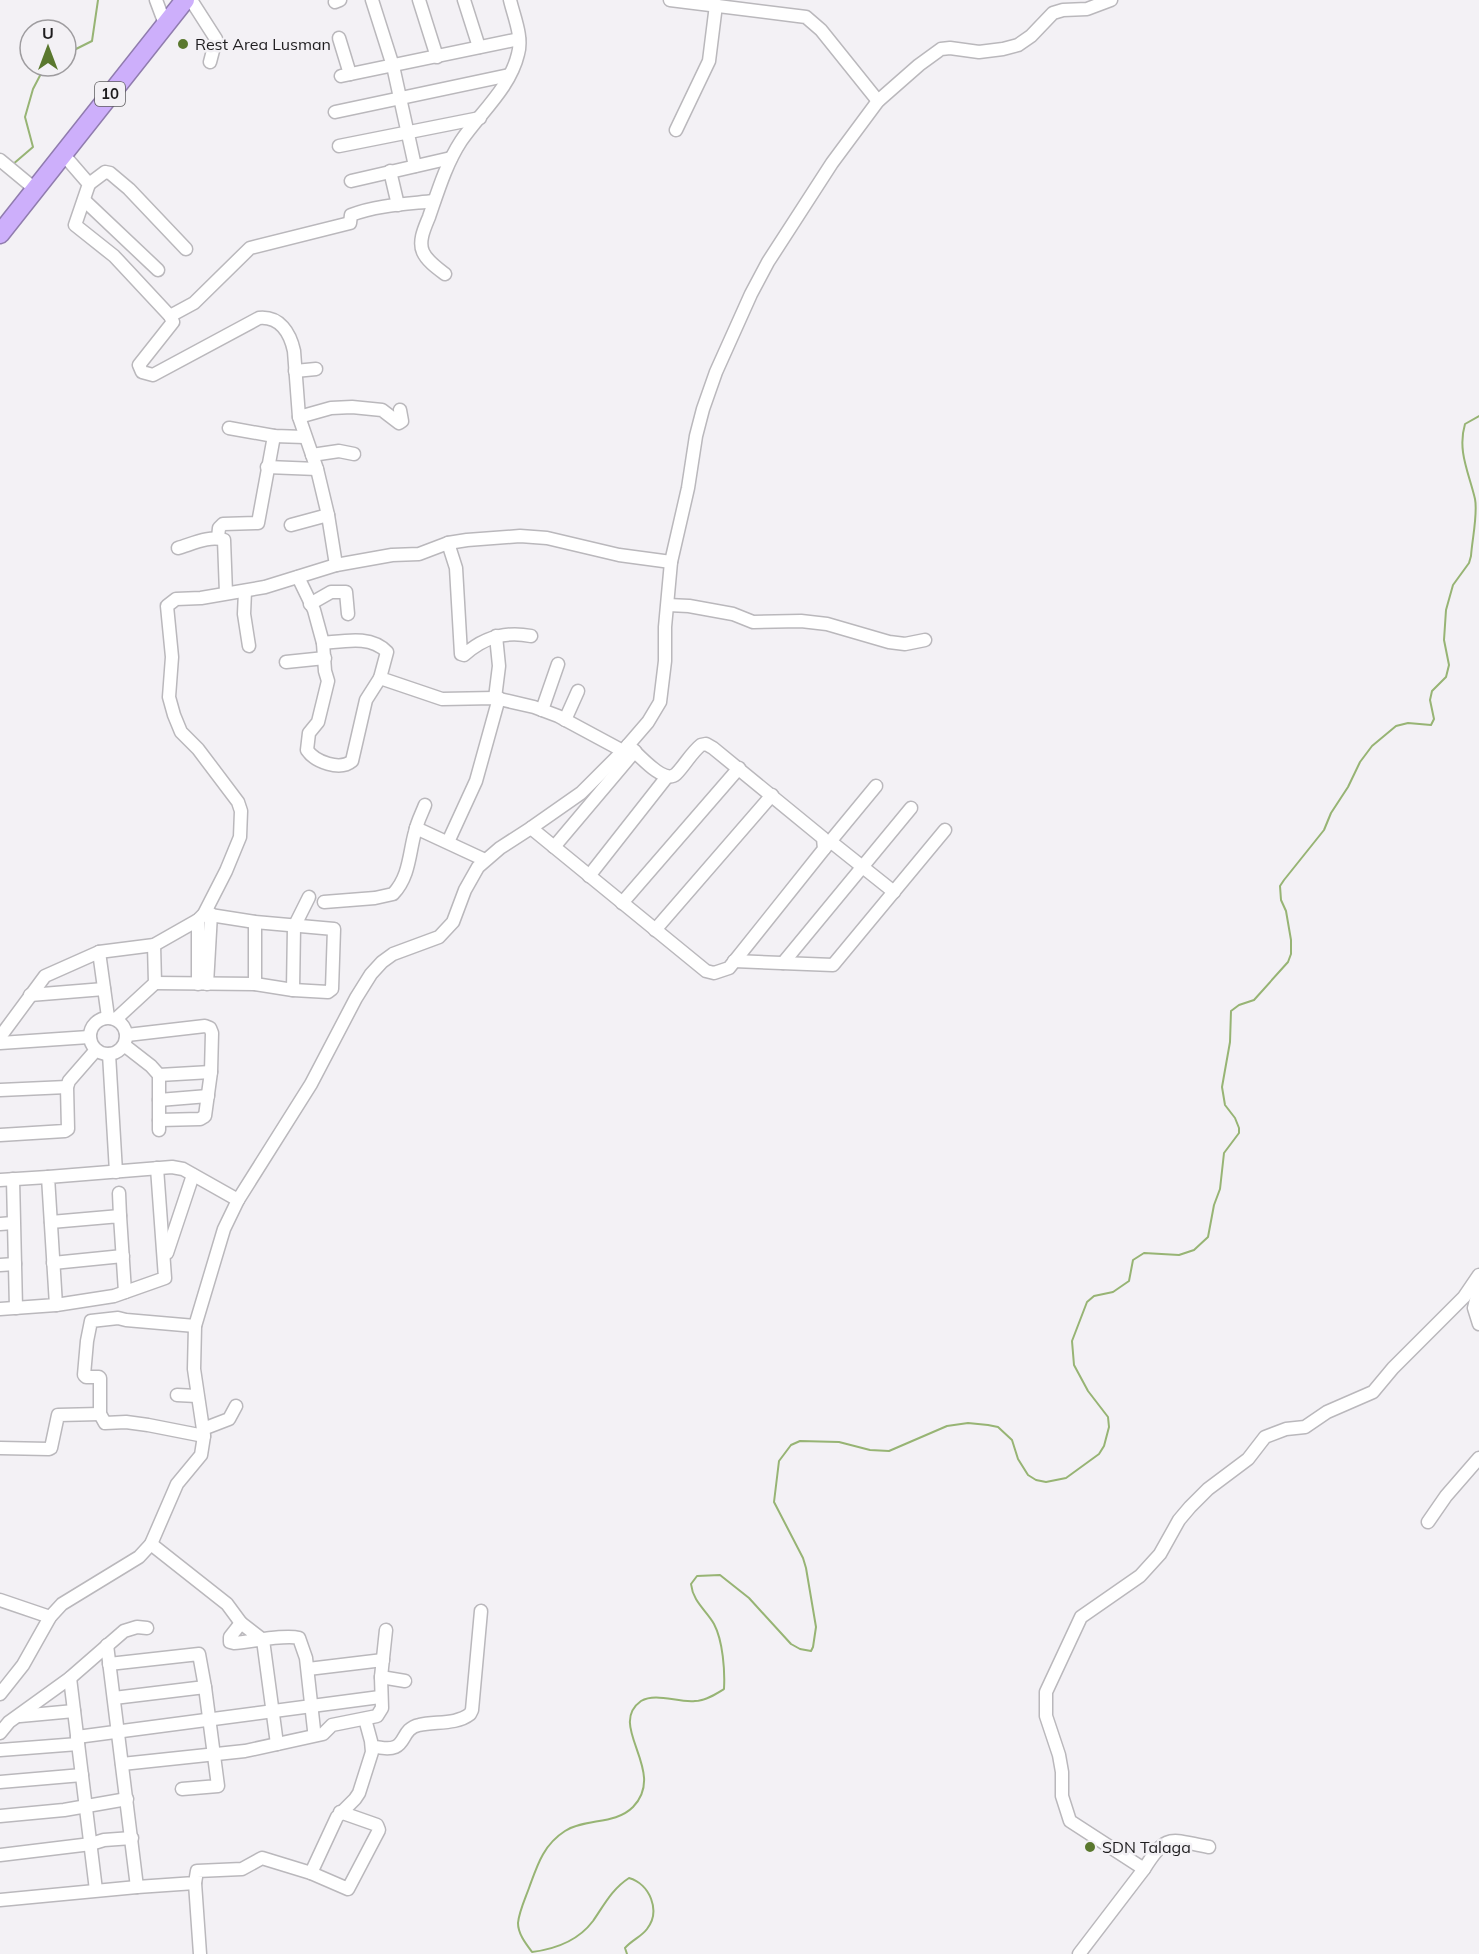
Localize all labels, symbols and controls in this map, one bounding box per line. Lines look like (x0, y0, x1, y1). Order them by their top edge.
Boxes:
north arrow (18, 18, 78, 78)
text: U (42, 23, 54, 43)
place label: Rest Area Lusman (195, 34, 331, 54)
marker: Rest Area Lusman (176, 37, 190, 51)
road number: 10 (95, 82, 125, 106)
place label: SDN Talaga (1102, 1837, 1191, 1857)
marker: SDN Talaga (1083, 1840, 1097, 1854)

